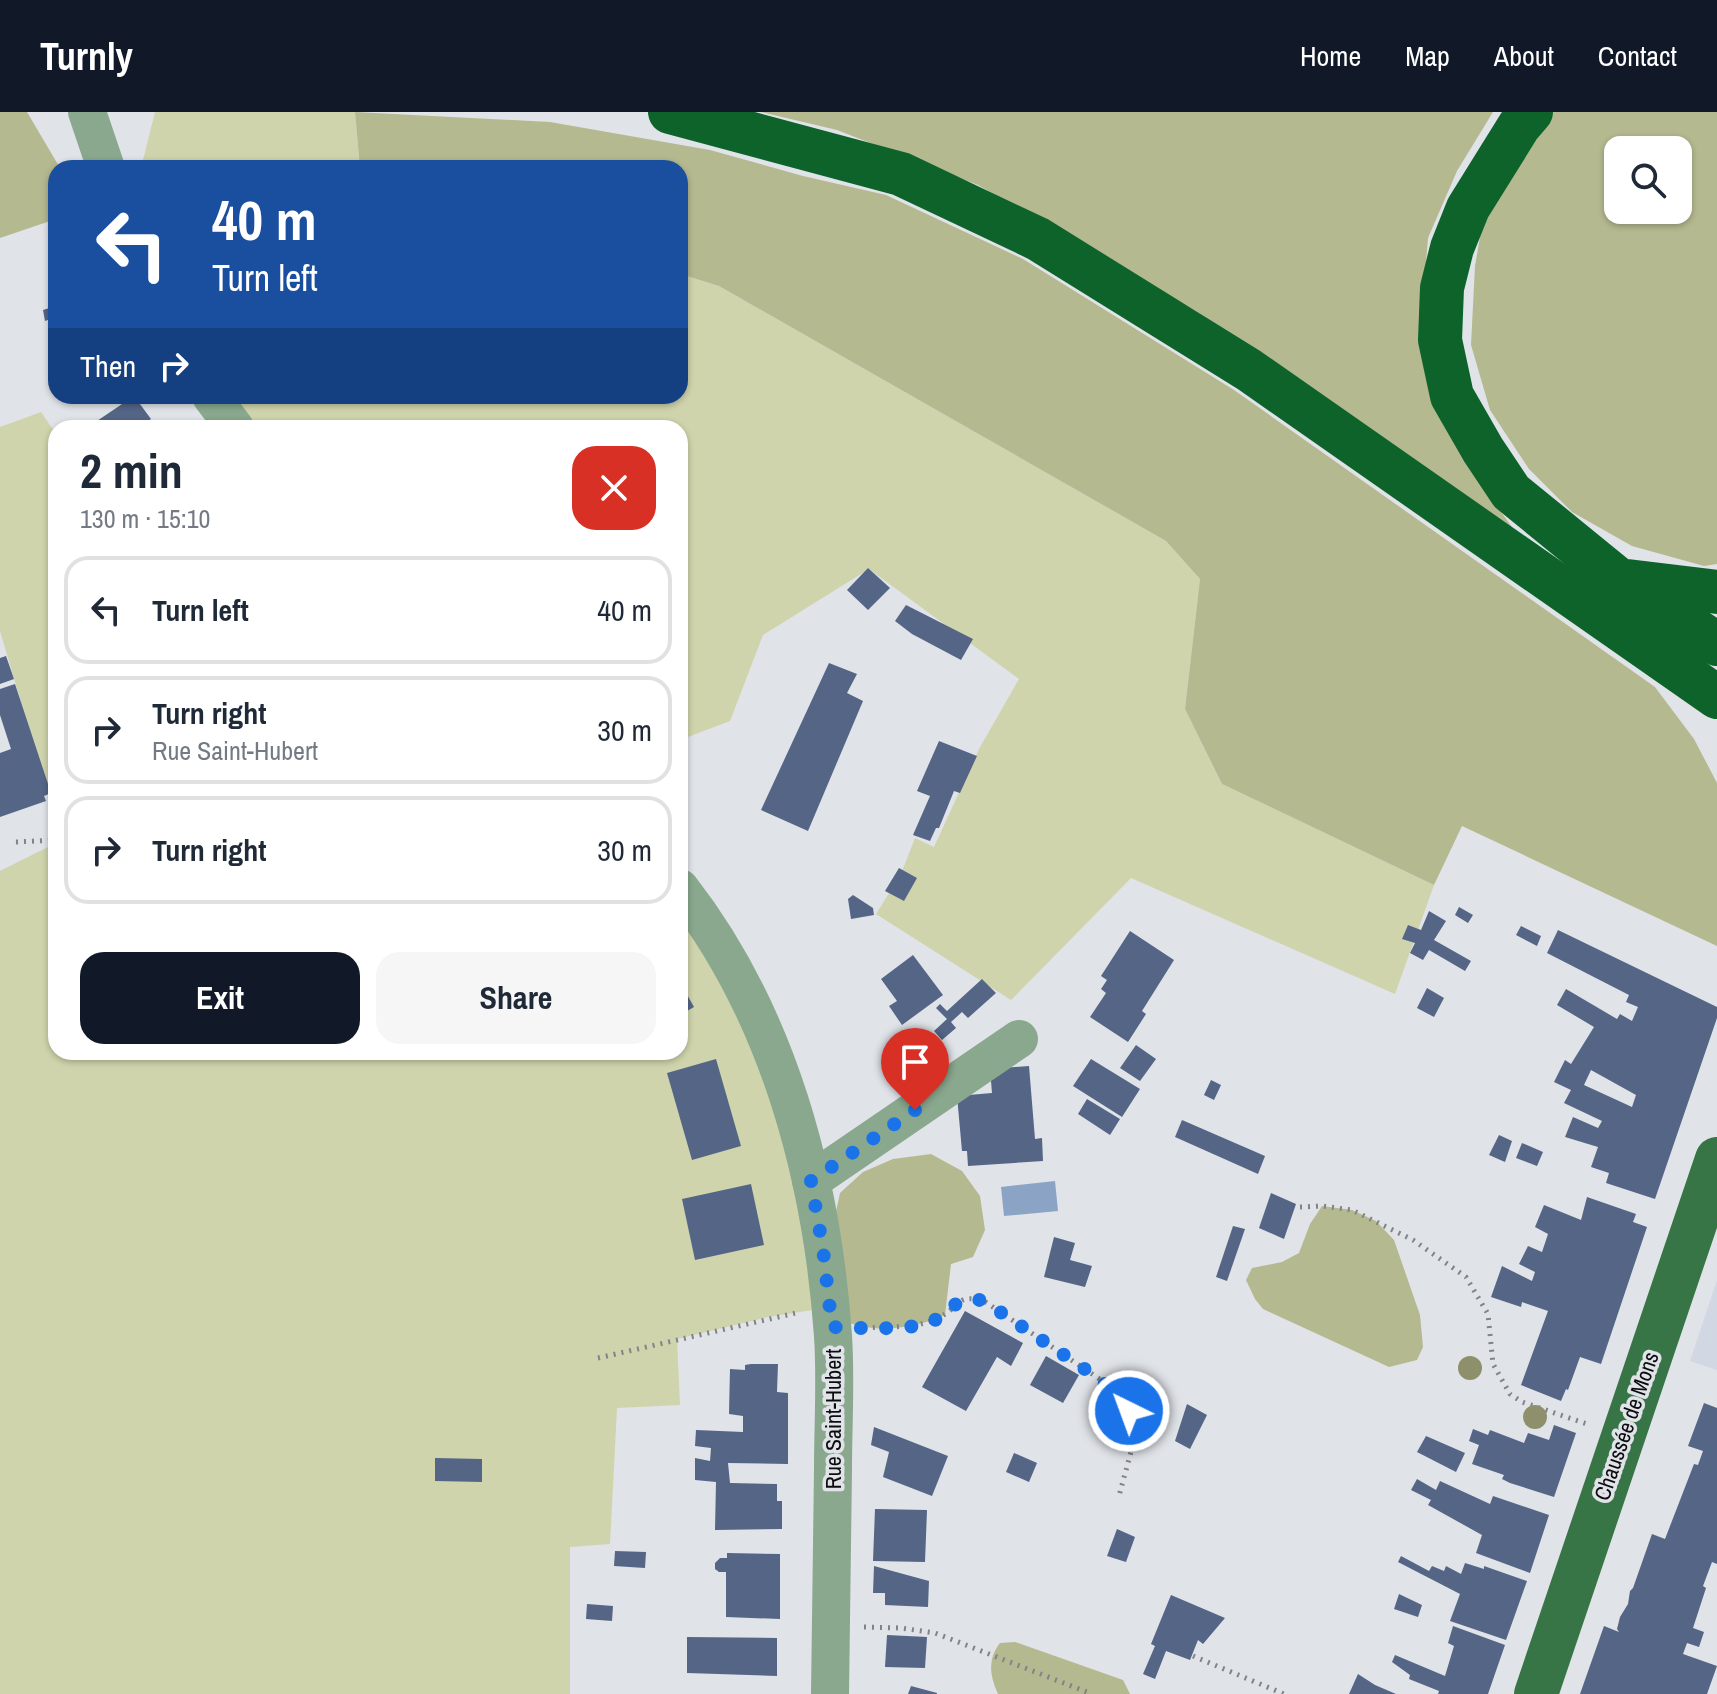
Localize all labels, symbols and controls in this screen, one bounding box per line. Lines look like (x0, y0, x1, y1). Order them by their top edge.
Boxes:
text: Turnly (40, 31, 133, 82)
text: Home (1300, 37, 1361, 75)
text: Map (1405, 37, 1450, 75)
text: About (1494, 37, 1554, 75)
text: Contact (1598, 37, 1677, 75)
map controls (1604, 136, 1692, 224)
button: search (1604, 136, 1692, 224)
text: 40 m (212, 182, 317, 257)
icon: left (80, 192, 184, 296)
text: Turn left (212, 254, 318, 302)
icon: right (152, 344, 196, 388)
text: Then (80, 346, 136, 386)
text: 2 min (80, 438, 183, 503)
button: close (572, 446, 656, 530)
text: 130 m · 15:10 (80, 501, 210, 536)
icon: left (84, 588, 128, 632)
text: Turn left (152, 590, 249, 630)
text: 40 m (597, 590, 652, 630)
text: Turn right (152, 693, 266, 733)
icon: right (84, 708, 128, 752)
text: 30 m (597, 710, 652, 750)
text: Rue Saint-Hubert (152, 733, 318, 768)
icon: right (84, 828, 128, 872)
text: Turn right (152, 830, 266, 870)
text: 30 m (597, 830, 652, 870)
button: Exit (80, 952, 360, 1044)
button: Share (376, 952, 656, 1044)
pin (881, 1028, 949, 1110)
icon: arrive (893, 1040, 937, 1084)
street label: Chaussée de Mons (1587, 1348, 1665, 1504)
street label: Rue Saint-Hubert (818, 1349, 848, 1489)
position arrow (1087, 1369, 1171, 1453)

